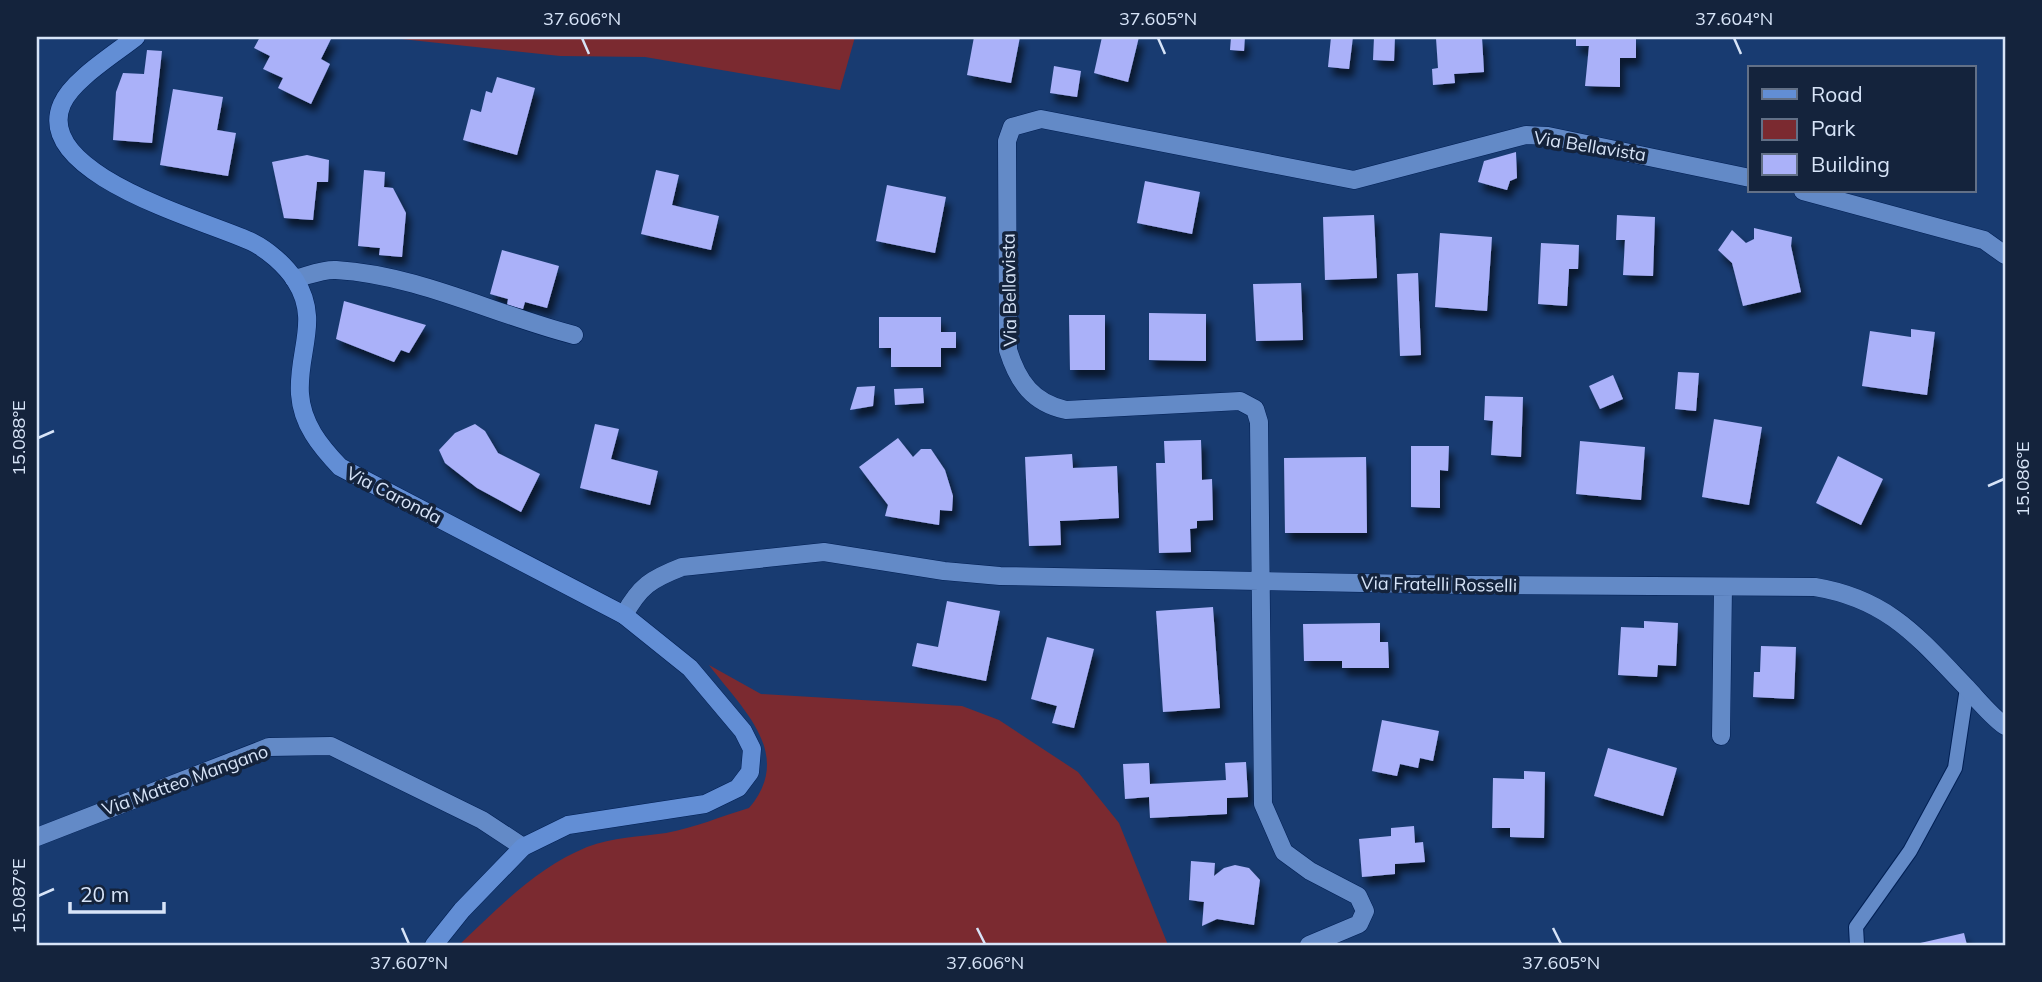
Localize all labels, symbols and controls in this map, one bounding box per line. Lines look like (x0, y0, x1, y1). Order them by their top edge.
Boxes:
text: 37.606°N (543, 7, 621, 30)
text: 37.605°N (1119, 7, 1197, 30)
text: 37.604°N (1695, 7, 1773, 30)
legend (1748, 66, 1976, 192)
text: Road (1811, 81, 1862, 107)
text: Park (1811, 115, 1855, 141)
street label: Via Bellavista (1532, 126, 1648, 166)
text: Building (1811, 151, 1890, 177)
street label: Via Bellavista (997, 233, 1021, 347)
text: 15.088°E (7, 400, 30, 476)
text: 15.086°E (2011, 441, 2034, 517)
street label: Via Caronda (342, 461, 446, 529)
street label: Via Fratelli Rosselli (1361, 571, 1517, 597)
street label: Via Matteo Mangano (99, 739, 271, 821)
text: 15.087°E (7, 858, 30, 934)
scale bar (70, 870, 164, 914)
text: 20 m (80, 881, 129, 907)
text: 37.607°N (370, 951, 448, 974)
text: 37.606°N (946, 951, 1024, 974)
text: 37.605°N (1522, 951, 1600, 974)

